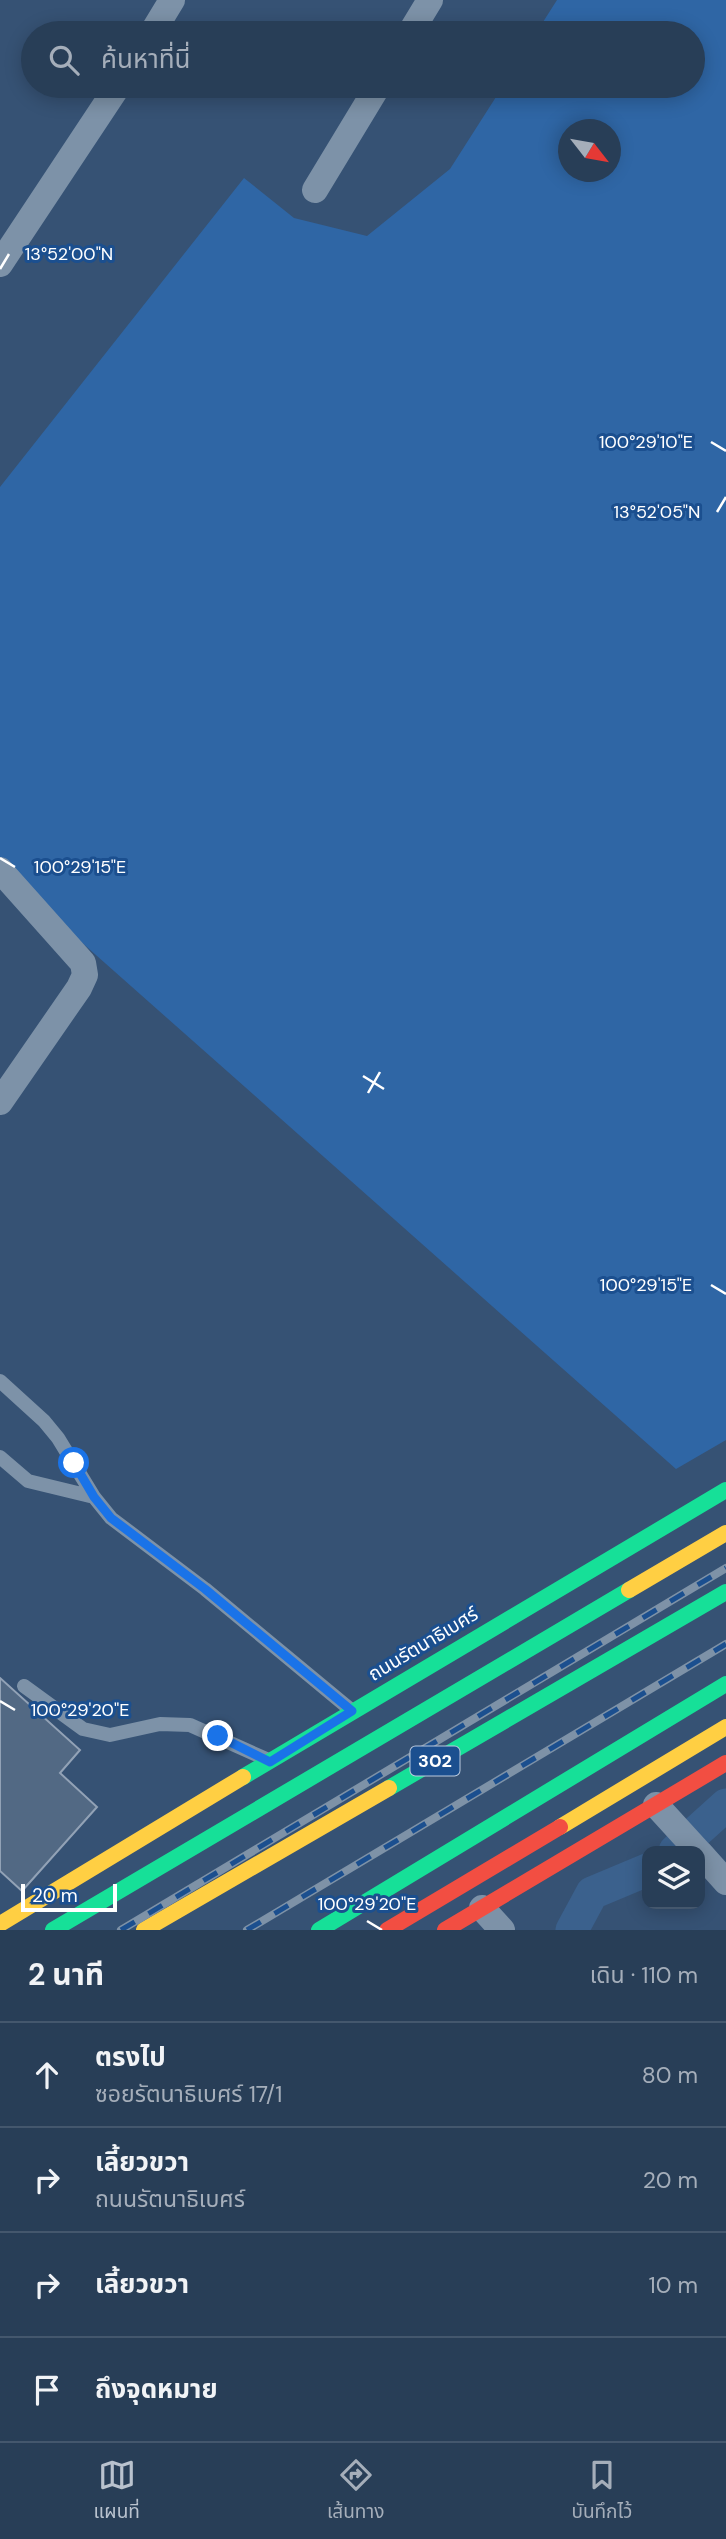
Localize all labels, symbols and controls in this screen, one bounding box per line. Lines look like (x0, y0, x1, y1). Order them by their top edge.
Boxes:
search box (21, 21, 705, 98)
icon: search (45, 41, 83, 79)
text: ค้นหาที่นี่ (101, 42, 191, 76)
north arrow (558, 119, 621, 182)
text: 13°52'00"N (25, 242, 113, 266)
text: 100°29'10"E (599, 430, 693, 454)
text: 13°52'05"N (614, 500, 701, 524)
text: 100°29'15"E (34, 855, 126, 879)
text: 100°29'15"E (600, 1273, 692, 1297)
route start (58, 1447, 89, 1478)
street label: ถนนรัตนาธิเบศร์ (363, 1601, 483, 1687)
text: 100°29'20"E (31, 1698, 129, 1722)
route end (202, 1720, 233, 1751)
road number: 302 (410, 1746, 460, 1776)
map controls (642, 1846, 705, 1909)
button: layers (642, 1846, 705, 1909)
scale bar (21, 1881, 117, 1913)
text: 20 m (32, 1883, 78, 1908)
text: 100°29'20"E (318, 1892, 416, 1916)
text: 2 นาที (28, 1955, 104, 1994)
text: เดิน · 110 m (590, 1960, 698, 1990)
text: ตรงไป (95, 2040, 166, 2074)
icon: ahead (28, 2056, 66, 2094)
text: 80 m (642, 2060, 698, 2090)
text: ซอยรัตนาธิเบศร์ 17/1 (95, 2079, 282, 2109)
text: เลี้ยวขวา (95, 2145, 189, 2179)
icon: right (28, 2161, 66, 2199)
text: 20 m (643, 2165, 698, 2195)
text: ถนนรัตนาธิเบศร์ (95, 2184, 245, 2214)
icon: right (28, 2266, 66, 2304)
text: เลี้ยวขวา (95, 2267, 189, 2301)
text: 10 m (648, 2270, 698, 2300)
icon: arrive (28, 2371, 66, 2409)
text: ถึงจุดหมาย (95, 2372, 218, 2406)
tab: แผนที่ (94, 2456, 140, 2527)
tab: เส้นทาง (327, 2456, 384, 2527)
tab: บันทึกไว้ (571, 2456, 632, 2527)

